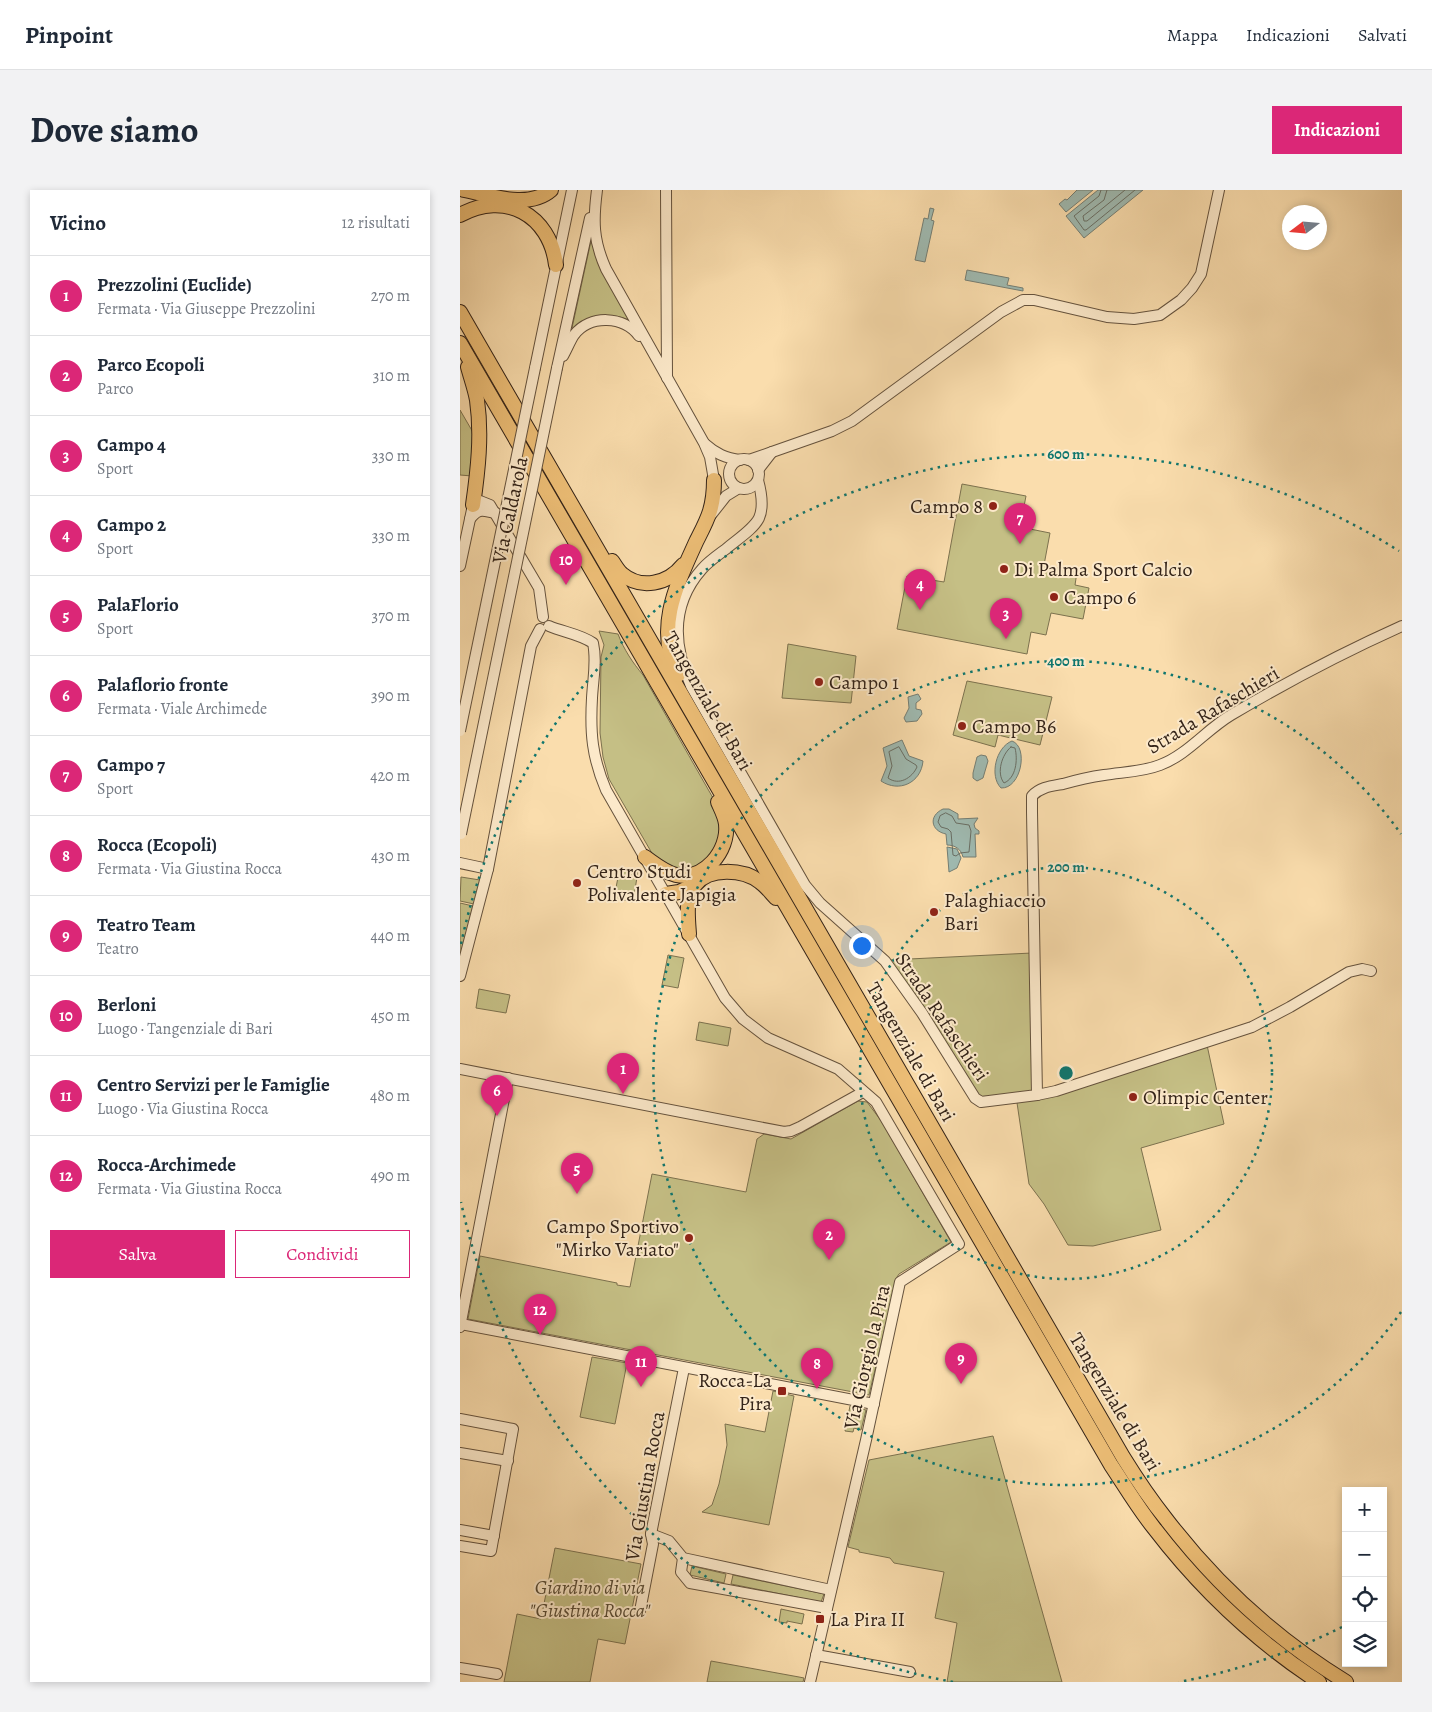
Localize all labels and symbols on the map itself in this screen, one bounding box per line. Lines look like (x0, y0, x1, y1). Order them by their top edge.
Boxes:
north arrow (1282, 205, 1327, 250)
text: 600 m (1047, 444, 1085, 464)
street label: Via Caldarola (485, 453, 535, 567)
place label: Campo 8 (910, 493, 983, 520)
marker: Campo 8 (987, 500, 999, 512)
pin: 7 (1004, 503, 1036, 544)
pin: 10 (550, 544, 582, 585)
place label: Di Palma Sport Calcio (1014, 556, 1193, 583)
marker: Di Palma Sport Calcio (998, 563, 1010, 575)
pin: 4 (904, 569, 936, 610)
place label: Campo 6 (1064, 584, 1136, 611)
marker: Campo 6 (1048, 591, 1060, 603)
pin: 3 (990, 598, 1022, 639)
street label: Tangenziale di Bari (657, 626, 759, 776)
text: 400 m (1047, 651, 1085, 671)
street label: Strada Rafaschieri (1142, 660, 1284, 760)
place label: Campo 1 (829, 669, 899, 696)
marker: Campo 1 (813, 676, 825, 688)
place label: Campo B6 (972, 713, 1056, 740)
marker: Campo B6 (956, 720, 968, 732)
text: 200 m (1047, 857, 1085, 877)
place label: Centro Studi Polivalente Japigia (587, 858, 737, 908)
marker: Centro Studi Polivalente Japigia (571, 877, 583, 889)
place label: Palaghiaccio Bari (944, 887, 1046, 937)
marker: Palaghiaccio Bari (928, 906, 940, 918)
your location (849, 933, 875, 959)
street label: Strada Rafaschieri (889, 947, 995, 1087)
street label: Tangenziale di Bari (860, 977, 962, 1127)
pin: 1 (607, 1053, 639, 1094)
centre of rings (1057, 1064, 1075, 1082)
pin: 6 (481, 1075, 513, 1116)
place label: Olimpic Center (1143, 1084, 1268, 1111)
marker: Olimpic Center (1127, 1091, 1139, 1103)
pin: 5 (561, 1153, 593, 1194)
place label: Campo Sportivo "Mirko Variato" (546, 1213, 679, 1263)
pin: 2 (813, 1219, 845, 1260)
marker: Campo Sportivo "Mirko Variato" (683, 1232, 695, 1244)
street label: Via Giorgio la Pira (837, 1281, 897, 1433)
pin: 12 (524, 1294, 556, 1335)
street label: Tangenziale di Bari (1063, 1328, 1167, 1476)
pin: 9 (945, 1343, 977, 1384)
pin: 11 (625, 1346, 657, 1387)
pin: 8 (801, 1348, 833, 1389)
place label: Rocca-La Pira (698, 1367, 773, 1417)
marker: Rocca-La Pira (776, 1385, 788, 1397)
street label: Via Giustina Rocca (618, 1408, 672, 1564)
park label: Giardino di via "Giustina Rocca" (530, 1574, 651, 1624)
place label: La Pira II (830, 1606, 905, 1633)
marker: La Pira II (814, 1613, 826, 1625)

